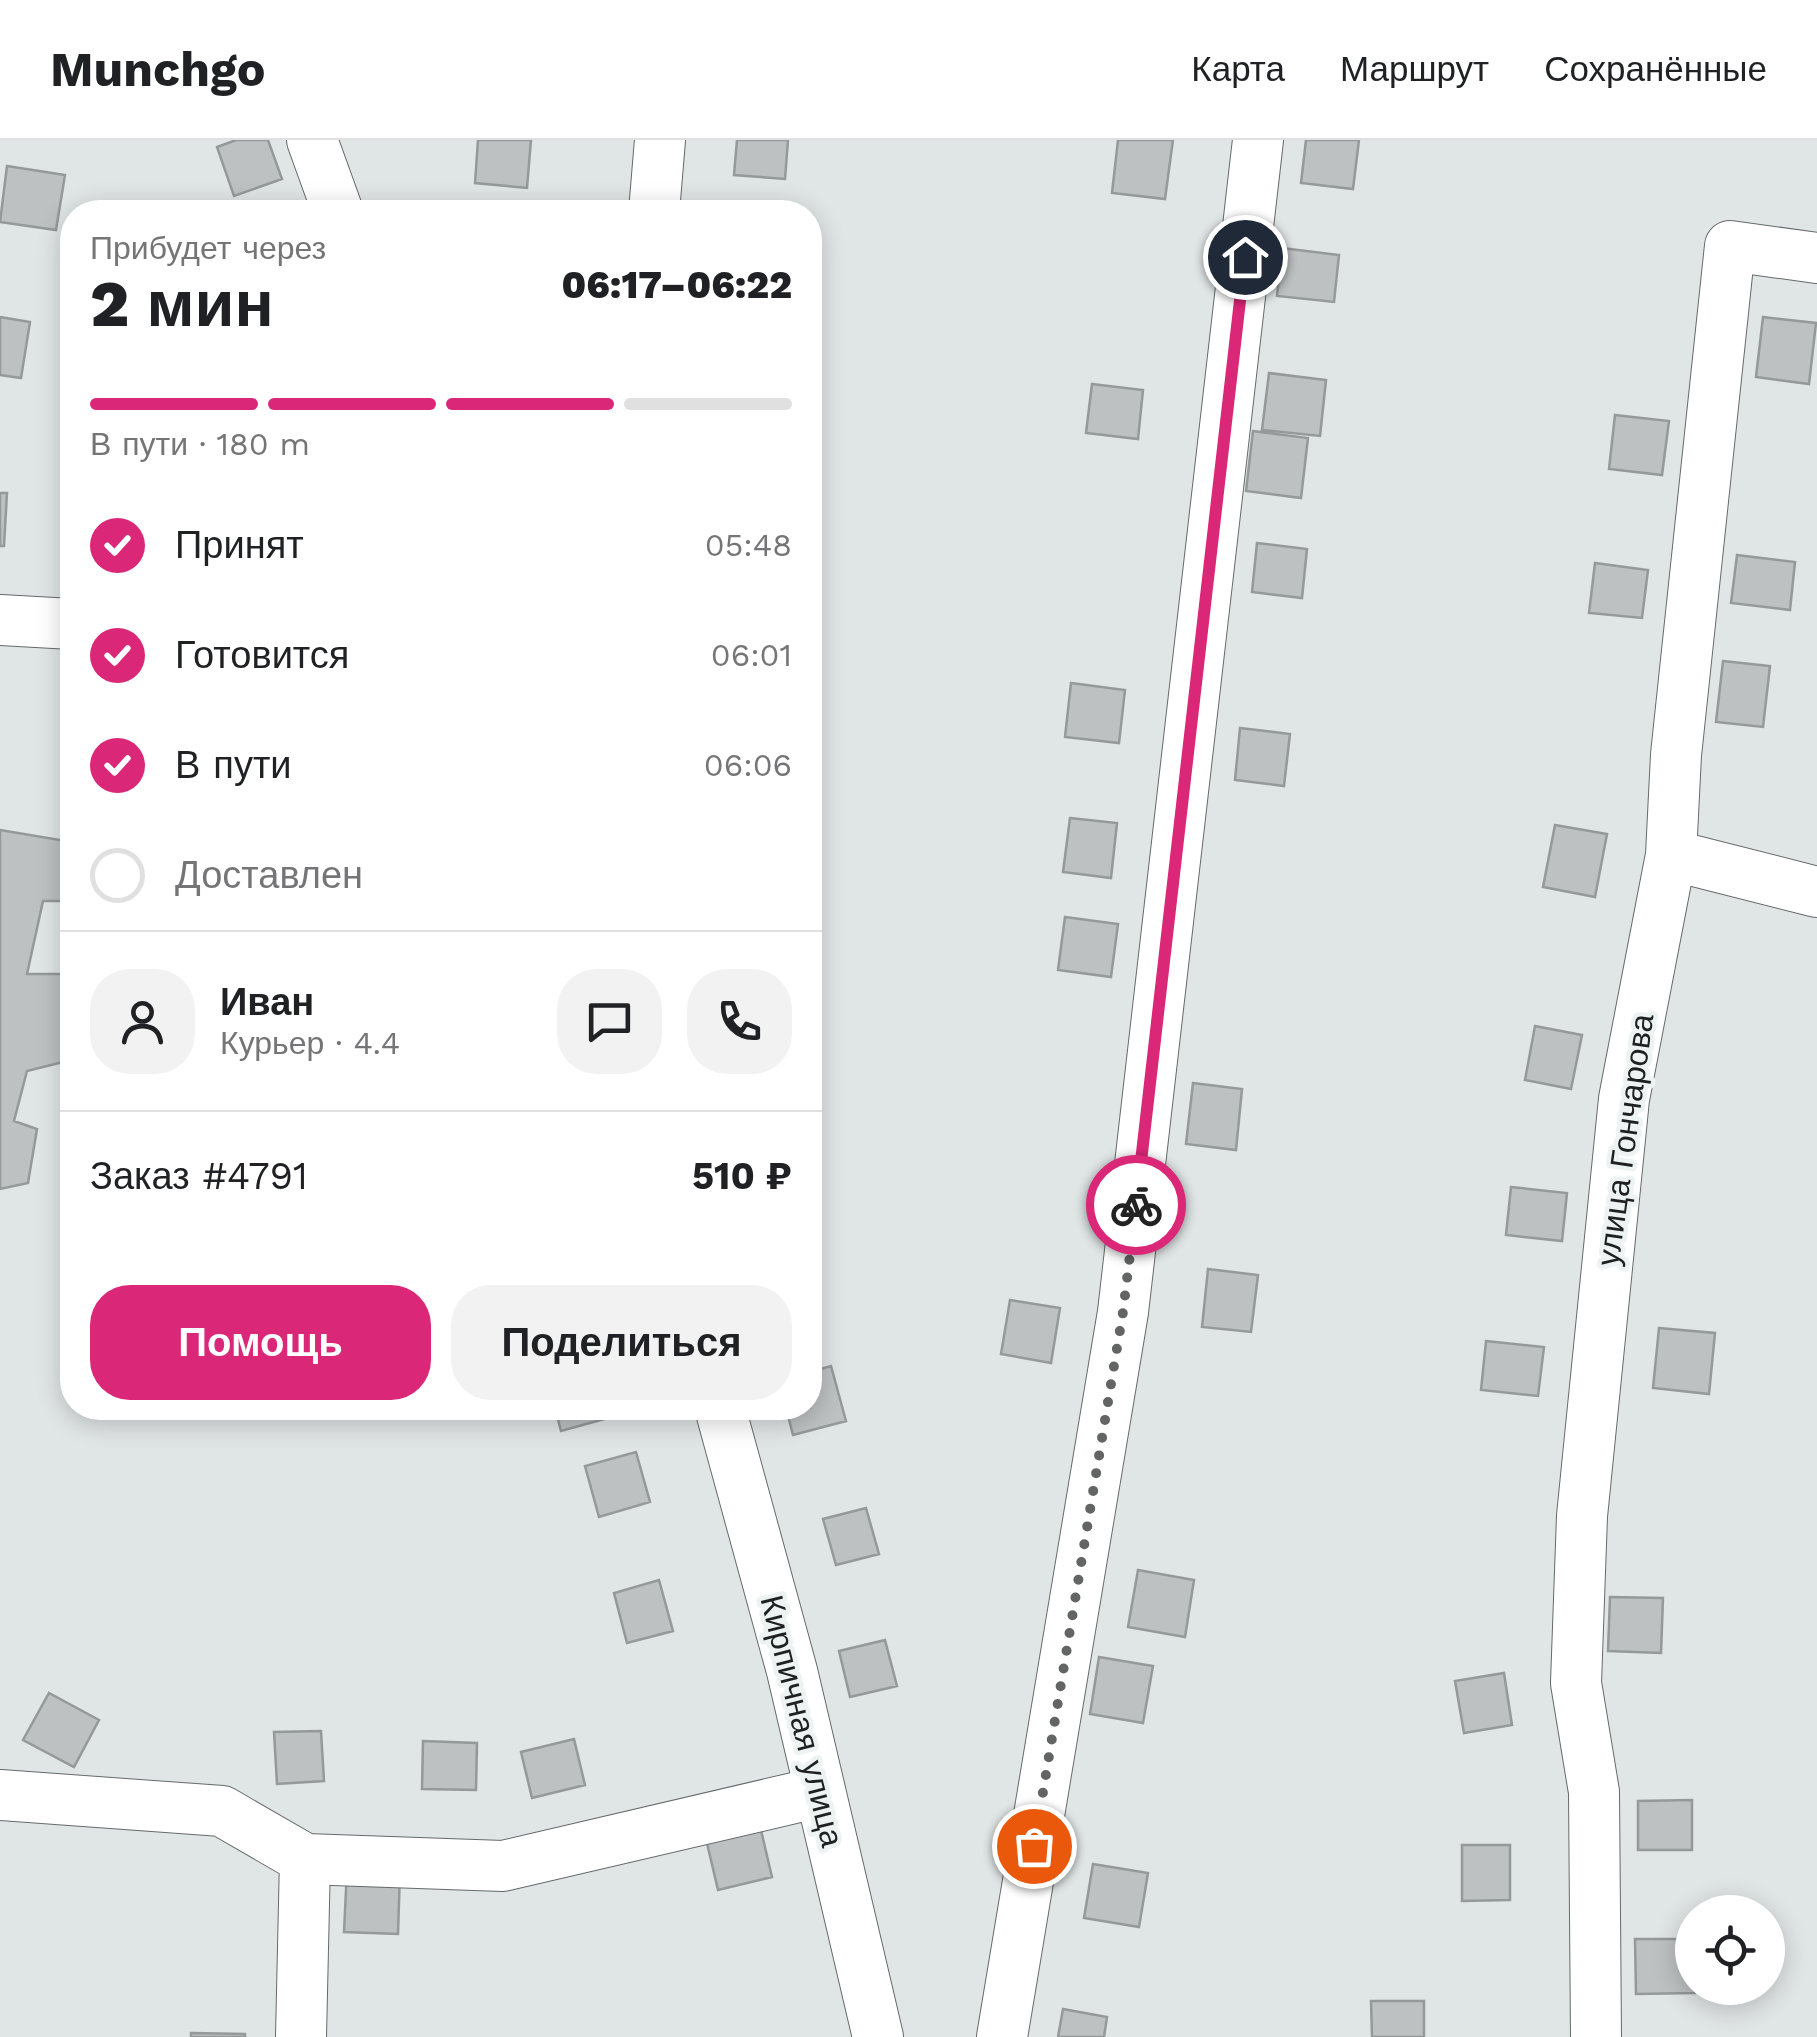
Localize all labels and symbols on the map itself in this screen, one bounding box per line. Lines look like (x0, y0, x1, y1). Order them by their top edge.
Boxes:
pin (1203, 215, 1288, 300)
street label: улица Гончарова (1589, 1011, 1662, 1268)
courier (1086, 1155, 1186, 1255)
street label: Кирпичная улица (752, 1591, 852, 1851)
pin (992, 1804, 1077, 1889)

